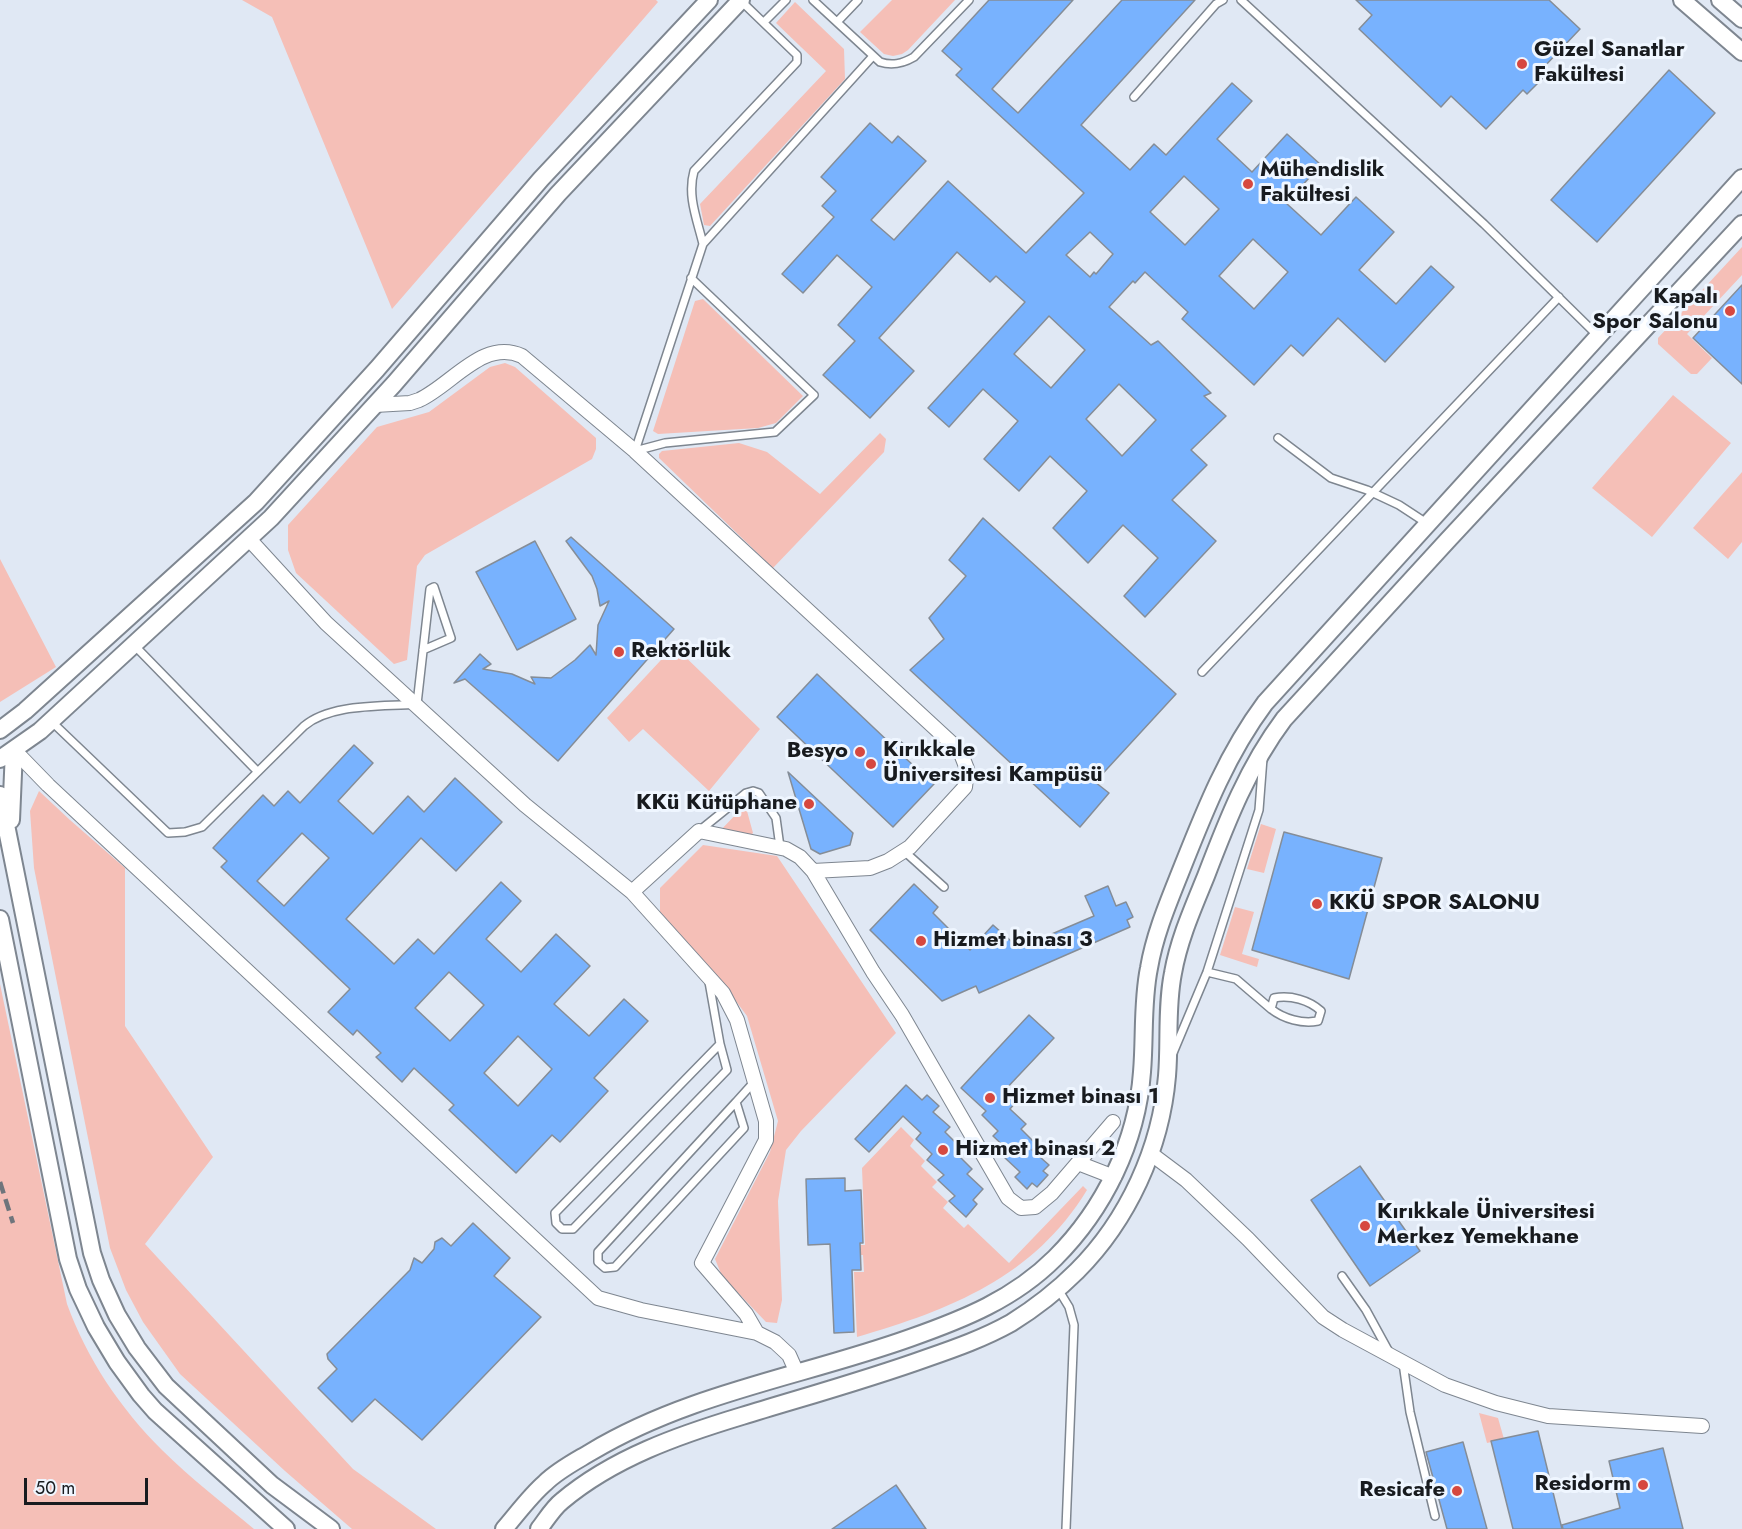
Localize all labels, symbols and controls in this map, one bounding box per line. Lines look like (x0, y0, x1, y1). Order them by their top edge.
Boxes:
place label: Güzel Sanatlar Fakültesi (1534, 38, 1685, 90)
marker: Güzel Sanatlar Fakültesi (1515, 57, 1529, 71)
place label: Mühendislik Fakültesi (1260, 158, 1384, 210)
marker: Mühendislik Fakültesi (1241, 177, 1255, 191)
place label: Kapalı Spor Salonu (1592, 285, 1718, 336)
marker: Kapalı Spor Salonu (1723, 304, 1737, 318)
place label: Rektörlük (631, 639, 731, 665)
marker: Rektörlük (612, 645, 626, 659)
place label: Kırıkkale Üniversitesi Kampüsü (883, 738, 1103, 790)
place label: Besyo (787, 739, 848, 765)
marker: Besyo (853, 745, 867, 759)
marker: Kırıkkale Üniversitesi Kampüsü (864, 757, 878, 771)
place label: KKü Kütüphane (636, 791, 797, 817)
marker: KKü Kütüphane (802, 797, 816, 811)
place label: KKÜ SPOR SALONU (1329, 891, 1540, 917)
marker: KKÜ SPOR SALONU (1310, 897, 1324, 911)
place label: Hizmet binası 3 (933, 928, 1093, 954)
marker: Hizmet binası 3 (914, 934, 928, 948)
place label: Hizmet binası 1 (1002, 1085, 1159, 1111)
marker: Hizmet binası 1 (983, 1091, 997, 1105)
place label: Hizmet binası 2 (955, 1137, 1115, 1163)
marker: Hizmet binası 2 (936, 1143, 950, 1157)
place label: Kırıkkale Üniversitesi Merkez Yemekhane (1377, 1200, 1595, 1252)
marker: Kırıkkale Üniversitesi Merkez Yemekhane (1358, 1219, 1372, 1233)
scale bar (27, 1466, 152, 1504)
place label: Residorm (1534, 1472, 1631, 1498)
text: 50 m (35, 1475, 75, 1501)
place label: Resicafe (1359, 1478, 1445, 1504)
marker: Residorm (1636, 1478, 1650, 1492)
marker: Resicafe (1450, 1484, 1464, 1498)

